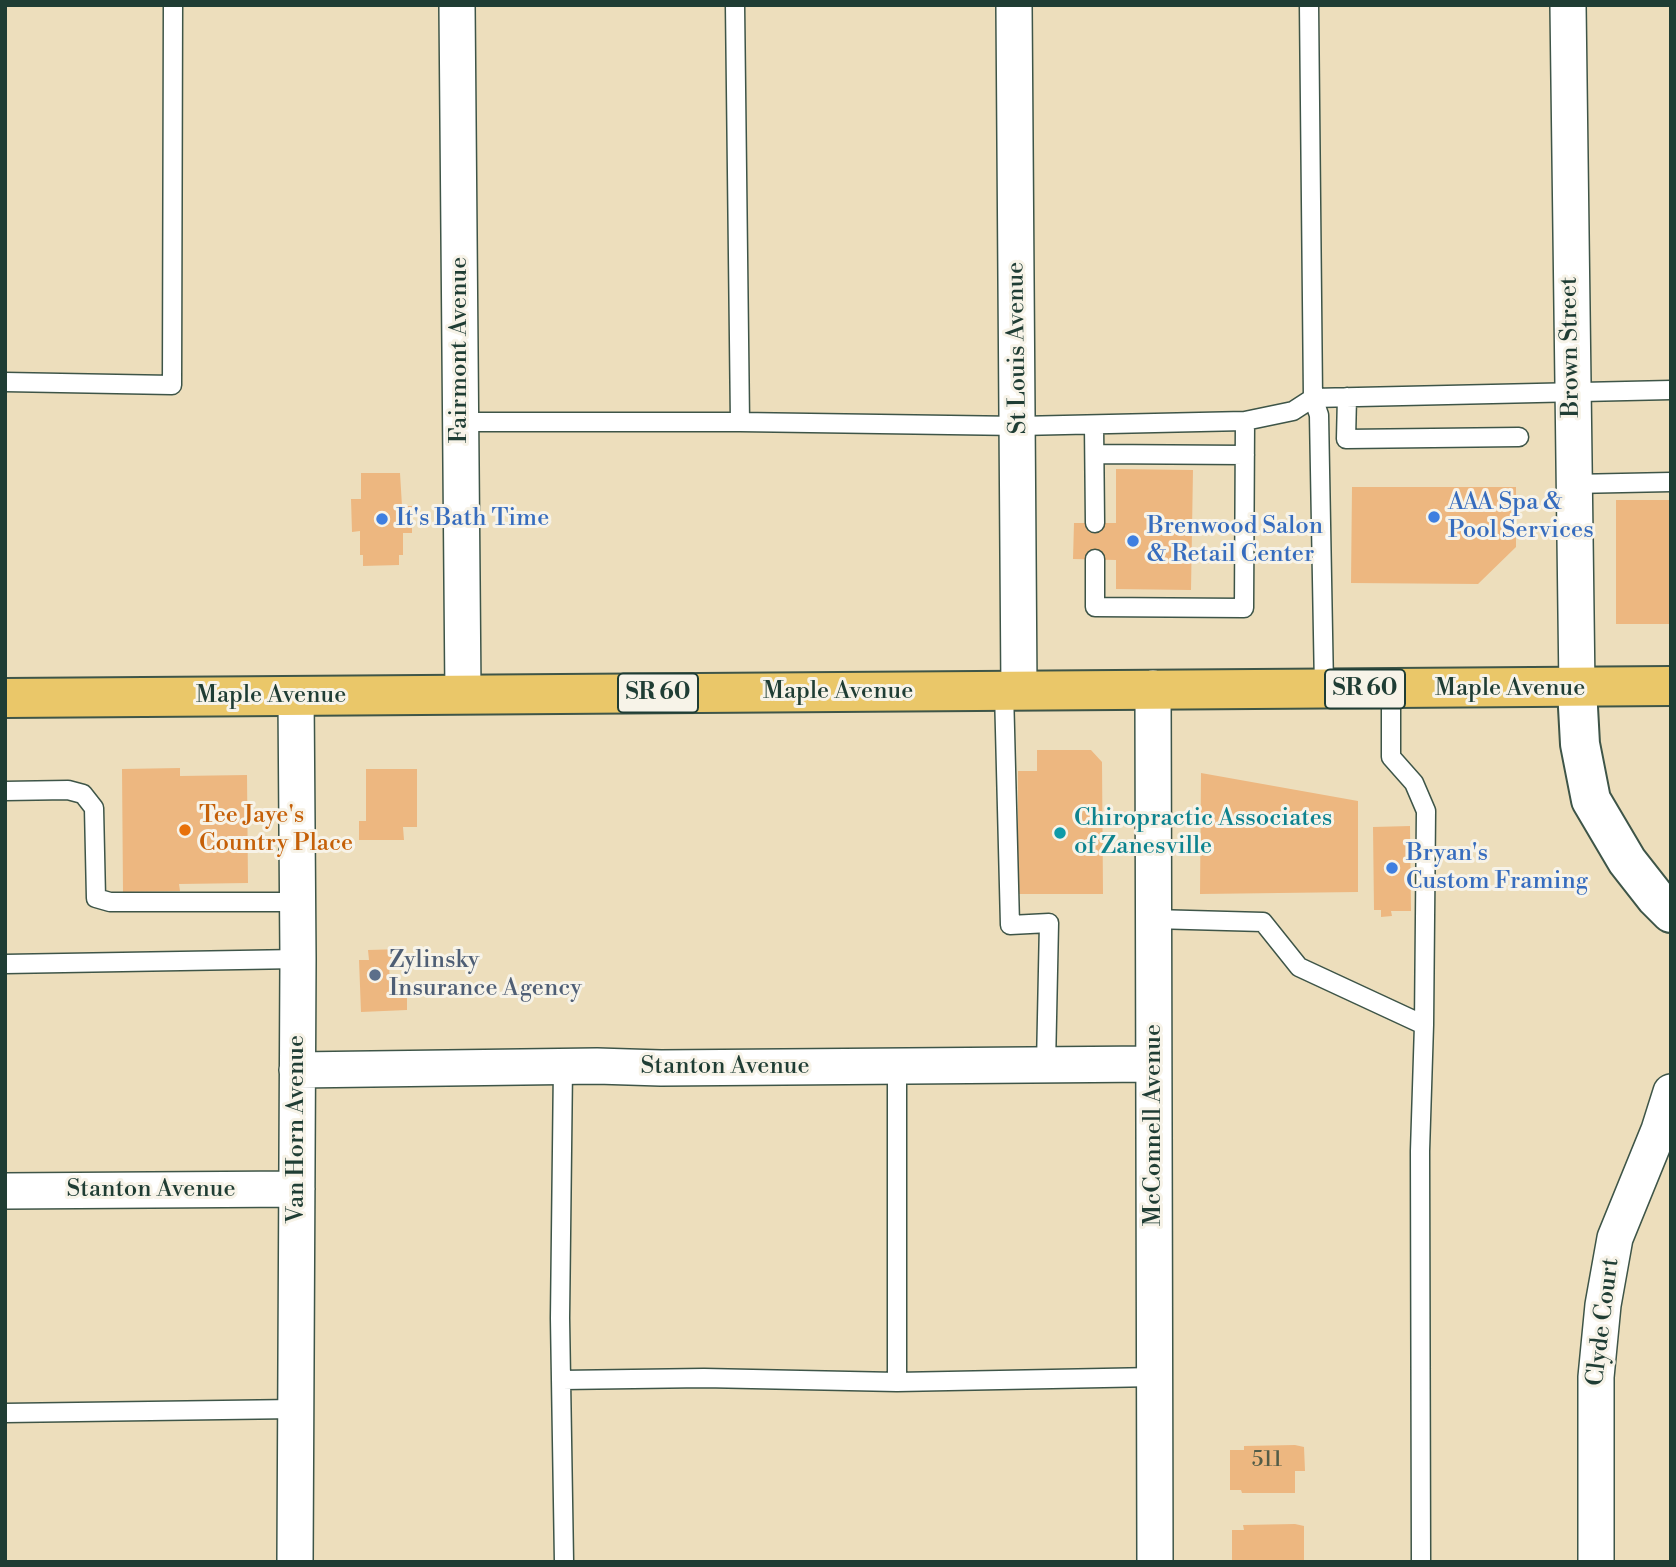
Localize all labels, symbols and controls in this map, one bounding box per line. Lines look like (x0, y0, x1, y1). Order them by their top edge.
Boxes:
street label: Fairmont Avenue (446, 257, 474, 443)
street label: St Louis Avenue (1002, 261, 1034, 435)
street label: Brown Street (1555, 276, 1587, 418)
place label: AAA Spa & Pool Services (1448, 489, 1594, 545)
place label: It's Bath Time (396, 505, 549, 533)
marker: AAA Spa & Pool Services (1426, 509, 1442, 525)
marker: It's Bath Time (374, 511, 390, 527)
place label: Brenwood Salon & Retail Center (1147, 513, 1323, 569)
marker: Brenwood Salon & Retail Center (1125, 533, 1141, 549)
road number: SR 60 (1325, 670, 1405, 708)
road number: SR 60 (618, 674, 698, 712)
street label: Maple Avenue (1435, 675, 1585, 703)
street label: Maple Avenue (763, 678, 913, 706)
street label: Maple Avenue (196, 682, 346, 710)
place label: Tee Jaye's Country Place (199, 802, 353, 858)
place label: Chiropractic Associates of Zanesville (1074, 805, 1332, 861)
marker: Tee Jaye's Country Place (177, 822, 193, 838)
marker: Chiropractic Associates of Zanesville (1052, 825, 1068, 841)
place label: Bryan's Custom Framing (1406, 840, 1588, 896)
marker: Bryan's Custom Framing (1384, 860, 1400, 876)
place label: Zylinsky Insurance Agency (389, 947, 582, 1003)
marker: Zylinsky Insurance Agency (367, 967, 383, 983)
street label: McConnell Avenue (1140, 1024, 1168, 1226)
street label: Van Horn Avenue (283, 1035, 311, 1223)
street label: Stanton Avenue (640, 1053, 810, 1081)
street label: Stanton Avenue (66, 1176, 236, 1204)
street label: Clyde Court (1582, 1256, 1626, 1388)
house number: 511 (1252, 1448, 1282, 1474)

